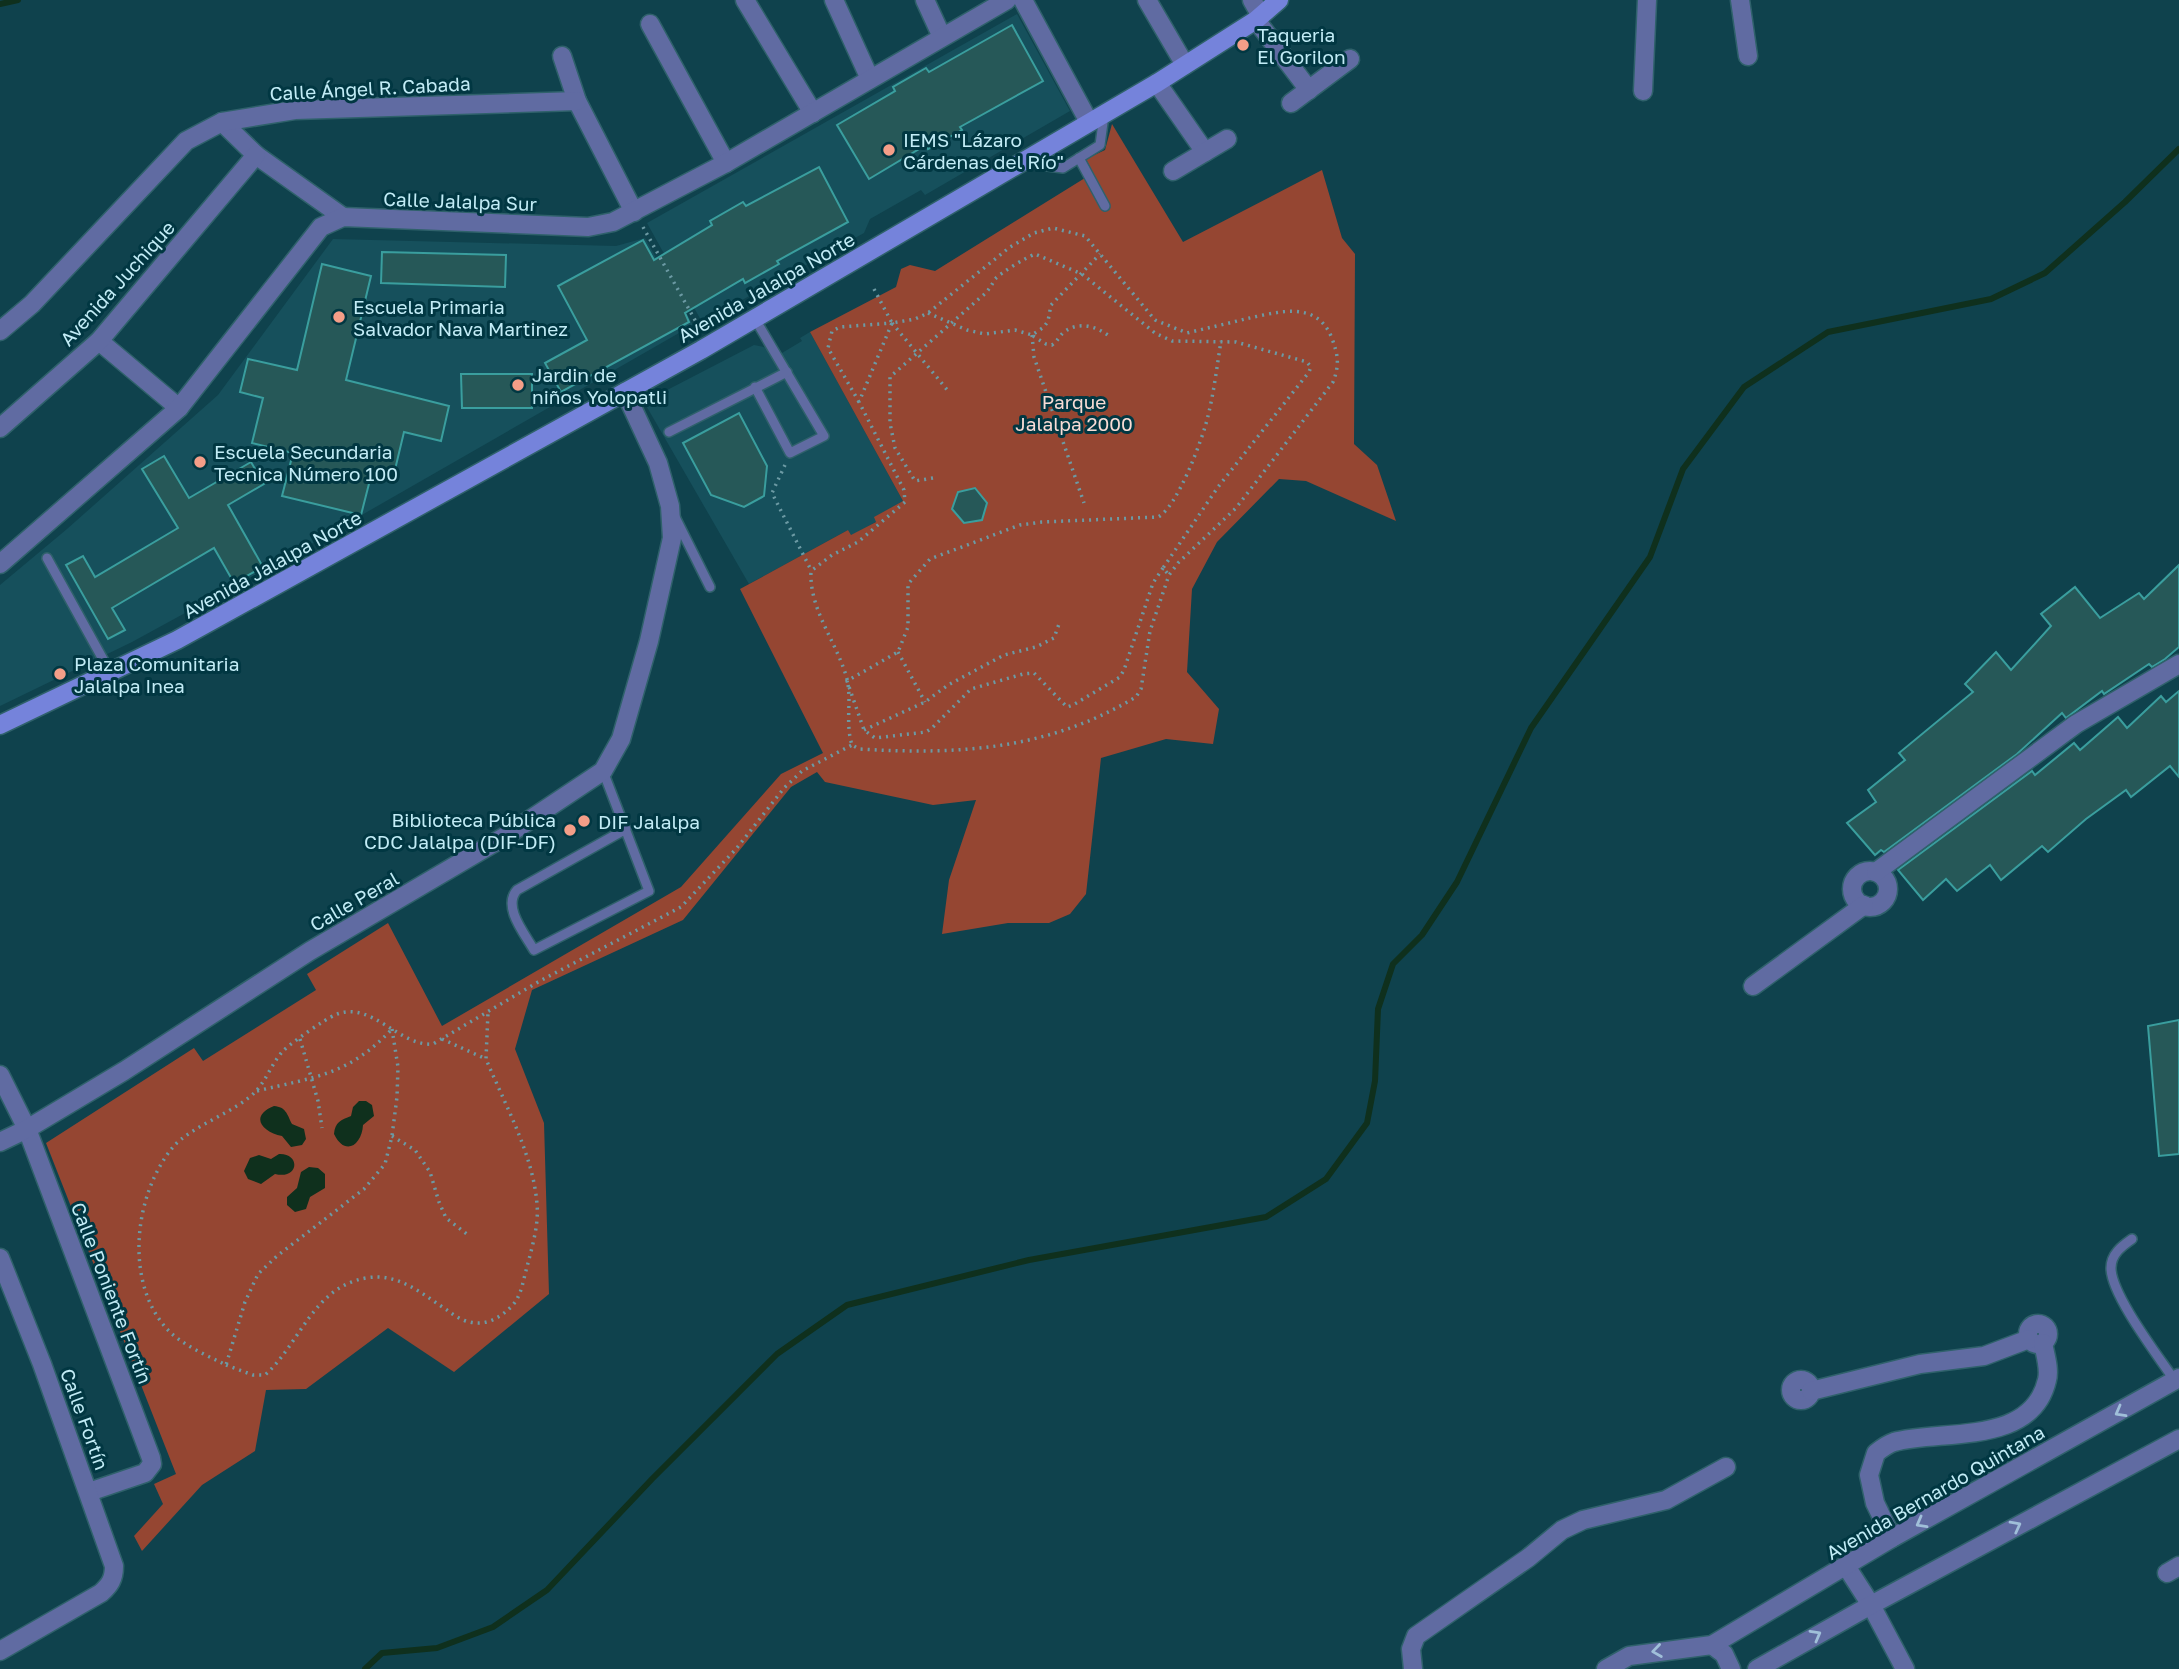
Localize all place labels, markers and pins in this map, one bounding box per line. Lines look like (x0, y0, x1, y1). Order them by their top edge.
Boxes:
place label: Taqueria El Gorilon (1257, 23, 1346, 68)
marker: Taqueria El Gorilon (1235, 37, 1251, 53)
place label: IEMS "Lázaro Cárdenas del Río" (903, 128, 1064, 173)
marker: IEMS "Lázaro Cárdenas del Río" (881, 142, 897, 158)
place label: Escuela Primaria Salvador Nava Martinez (353, 295, 568, 340)
marker: Escuela Primaria Salvador Nava Martinez (331, 309, 347, 325)
place label: Jardin de niños Yolopatli (532, 363, 667, 408)
marker: Jardin de niños Yolopatli (510, 377, 526, 393)
place label: Escuela Secundaria Tecnica Número 100 (214, 440, 398, 485)
marker: Escuela Secundaria Tecnica Número 100 (192, 454, 208, 470)
place label: Plaza Comunitaria Jalalpa Inea (74, 652, 239, 697)
marker: Plaza Comunitaria Jalalpa Inea (52, 666, 68, 682)
place label: Biblioteca Pública CDC Jalalpa (DIF-DF) (364, 808, 556, 853)
place label: DIF Jalalpa (598, 810, 700, 833)
marker: DIF Jalalpa (576, 813, 592, 829)
marker: Biblioteca Pública CDC Jalalpa (DIF-DF) (562, 822, 578, 838)

